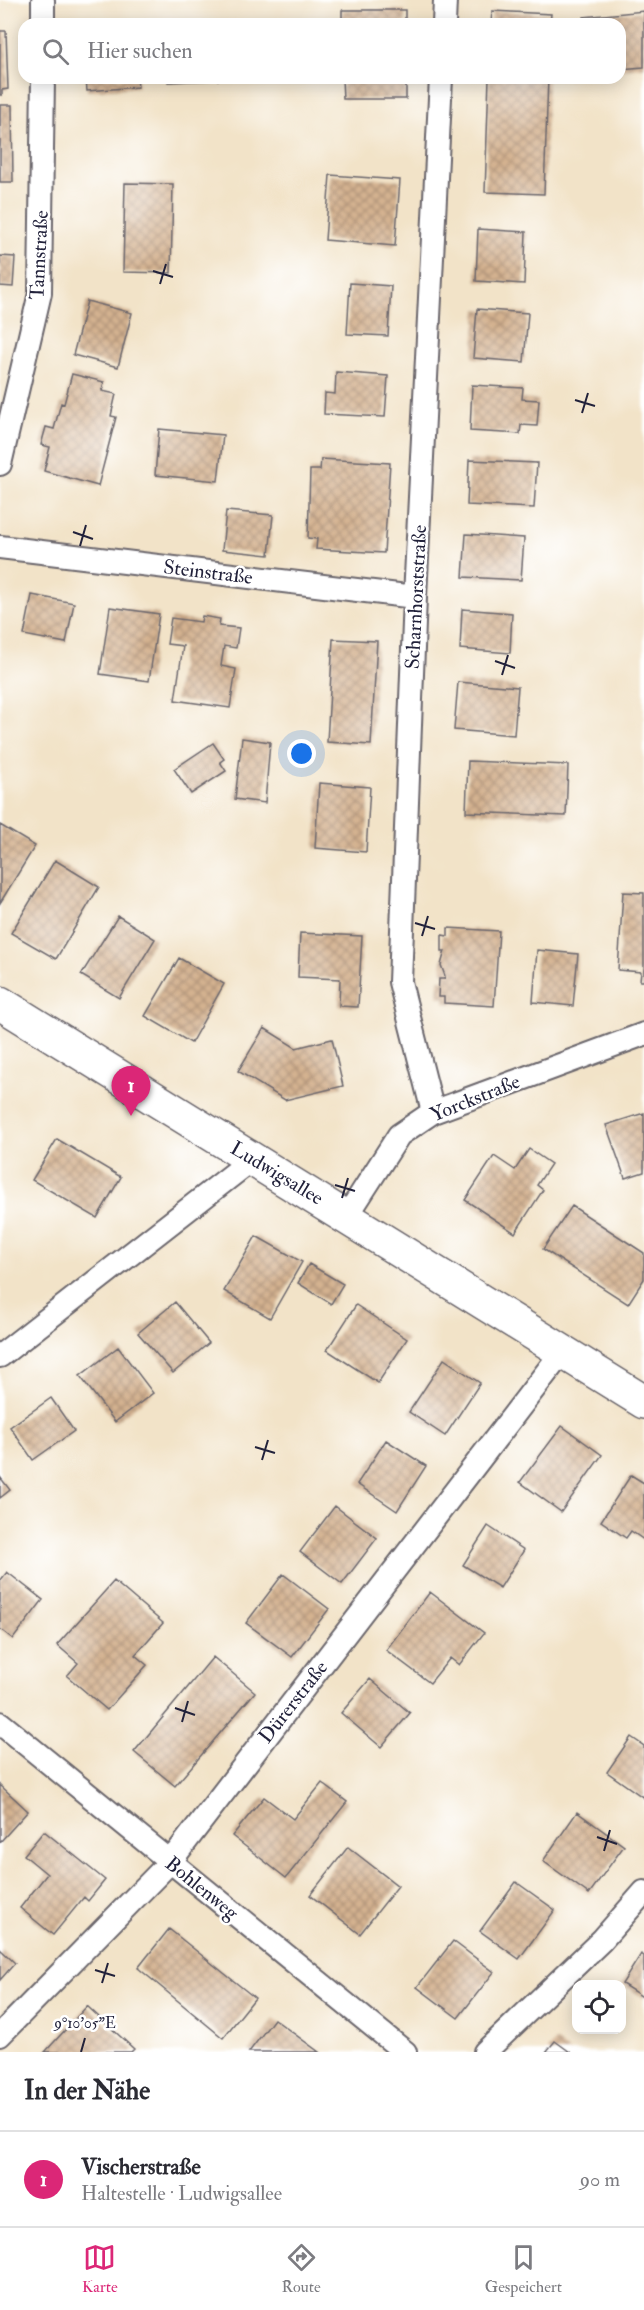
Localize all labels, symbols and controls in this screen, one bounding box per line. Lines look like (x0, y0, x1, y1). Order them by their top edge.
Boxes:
search box (18, 18, 626, 84)
icon: search (39, 35, 72, 68)
text: Hier suchen (87, 37, 193, 65)
street label: Tannstraße (24, 210, 54, 300)
street label: Scharnhorststraße (400, 524, 432, 670)
street label: Steinstraße (162, 554, 254, 590)
your location (287, 739, 316, 768)
pin: 1 (112, 1066, 150, 1116)
street label: Yorckstraße (427, 1069, 523, 1127)
street label: Ludwigsallee (226, 1135, 328, 1211)
street label: Dürerstraße (253, 1656, 333, 1748)
street label: Bohlenweg (160, 1851, 245, 1926)
map controls (572, 1980, 626, 2034)
button: locate (572, 1980, 626, 2034)
text: 9°10'05"E (53, 2014, 116, 2033)
text: In der Nähe (24, 2075, 150, 2107)
text: Vischerstraße (81, 2153, 201, 2181)
text: 1 (40, 2167, 47, 2192)
text: 90 m (580, 2167, 620, 2192)
text: Haltestelle · Ludwigsallee (81, 2181, 282, 2206)
tab: Karte (82, 2241, 118, 2297)
tab: Route (282, 2241, 321, 2297)
tab: Gespeichert (485, 2241, 562, 2297)

